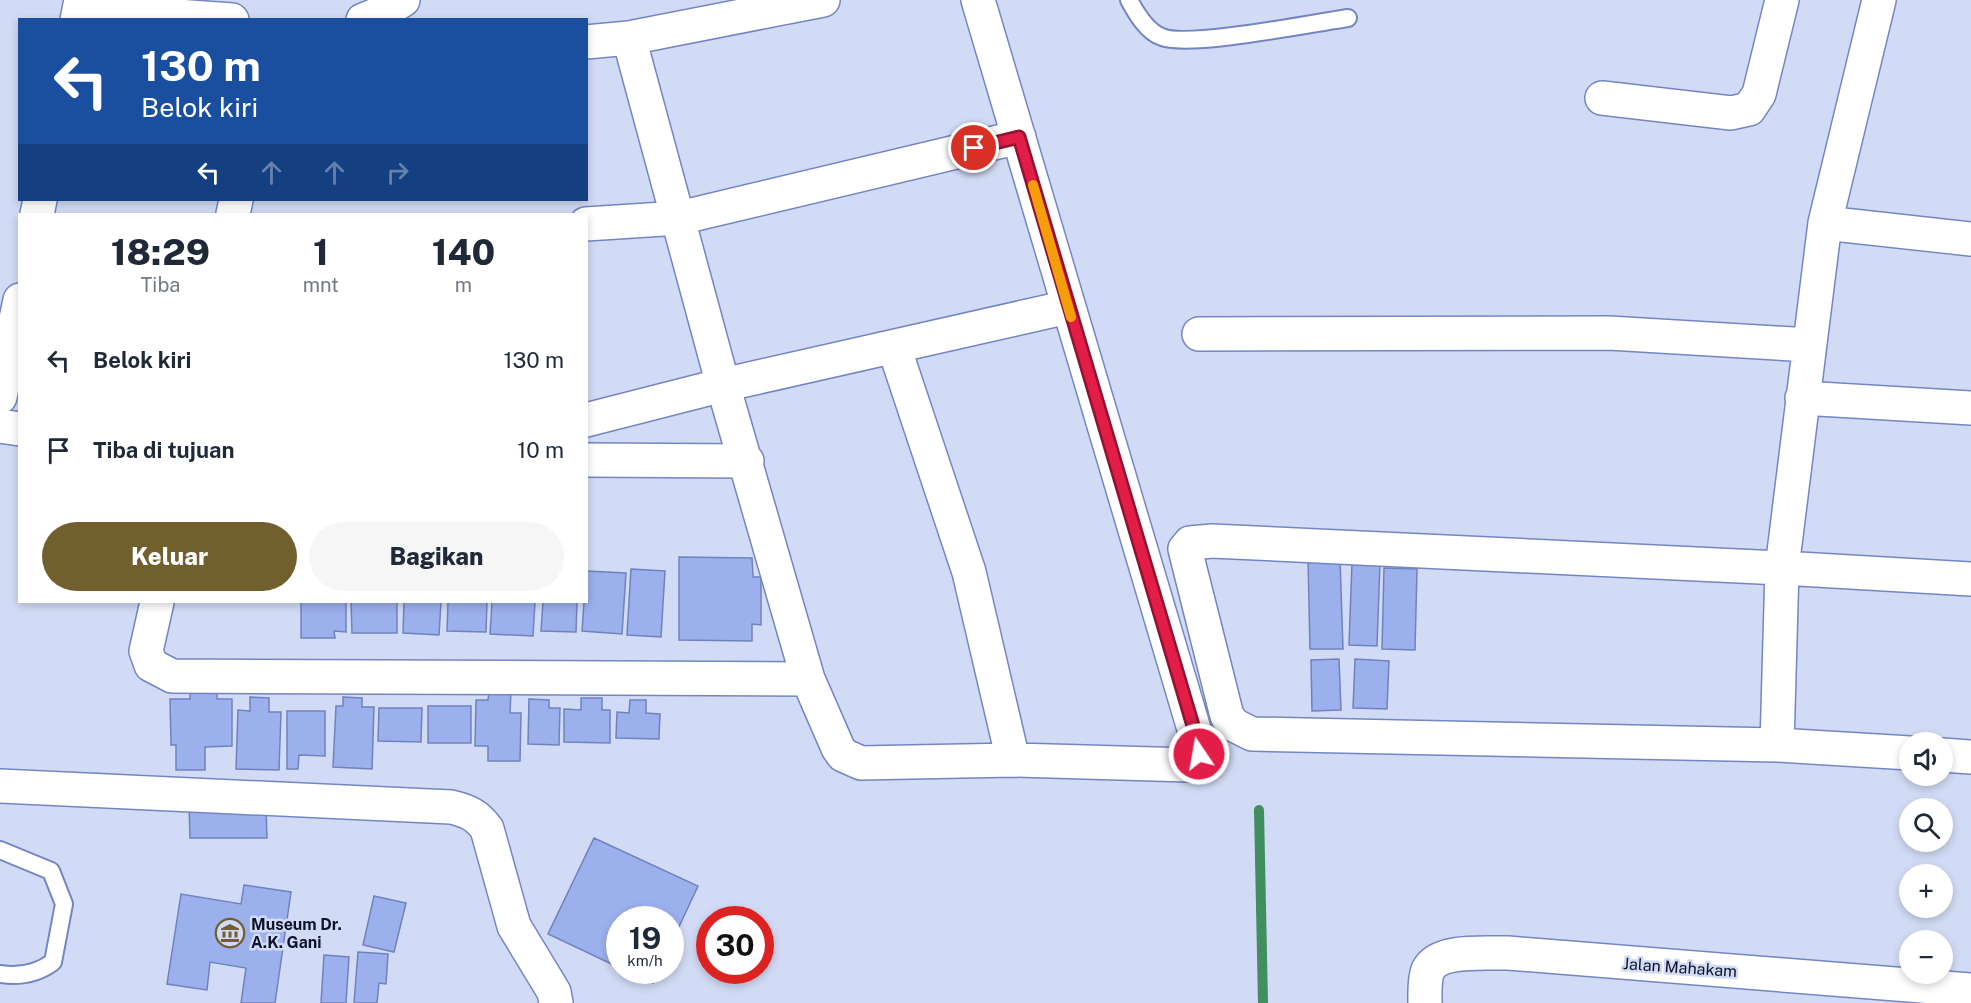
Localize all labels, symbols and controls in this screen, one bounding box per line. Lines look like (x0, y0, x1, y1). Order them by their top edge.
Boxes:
text: 130 m (141, 41, 261, 90)
icon: left (42, 42, 120, 120)
text: Belok kiri (141, 91, 258, 123)
pin (948, 122, 999, 173)
icon: arrive (957, 131, 990, 164)
icon: left (192, 156, 225, 189)
icon: ahead (255, 156, 288, 189)
icon: ahead (318, 156, 351, 189)
icon: right (381, 156, 414, 189)
text: 18:29 (111, 231, 210, 273)
text: 1 (313, 231, 329, 273)
text: 140 (432, 231, 495, 273)
text: Tiba (140, 273, 180, 297)
text: mnt (303, 273, 339, 297)
text: m (455, 273, 472, 297)
icon: left (42, 344, 75, 377)
text: Belok kiri (93, 347, 191, 373)
text: 130 m (503, 347, 564, 373)
icon: arrive (42, 434, 75, 467)
text: Tiba di tujuan (93, 437, 234, 463)
text: 10 m (517, 437, 564, 463)
button: Keluar (42, 522, 297, 591)
button: Bagikan (309, 522, 564, 591)
position arrow (1167, 722, 1231, 786)
map controls (1899, 732, 1953, 984)
button: sound (1899, 732, 1953, 786)
button: search (1899, 798, 1953, 852)
button: + (1899, 864, 1953, 918)
speed limit sign: 30 (696, 906, 774, 984)
place label: Museum Dr. A.K. Gani (251, 915, 342, 952)
museum icon: Museum Dr. A.K. Gani (214, 917, 246, 949)
text: 19 (629, 920, 661, 956)
button: − (1899, 930, 1953, 984)
text: km/h (627, 952, 663, 969)
street label: Jalan Mahakam (1622, 954, 1738, 981)

